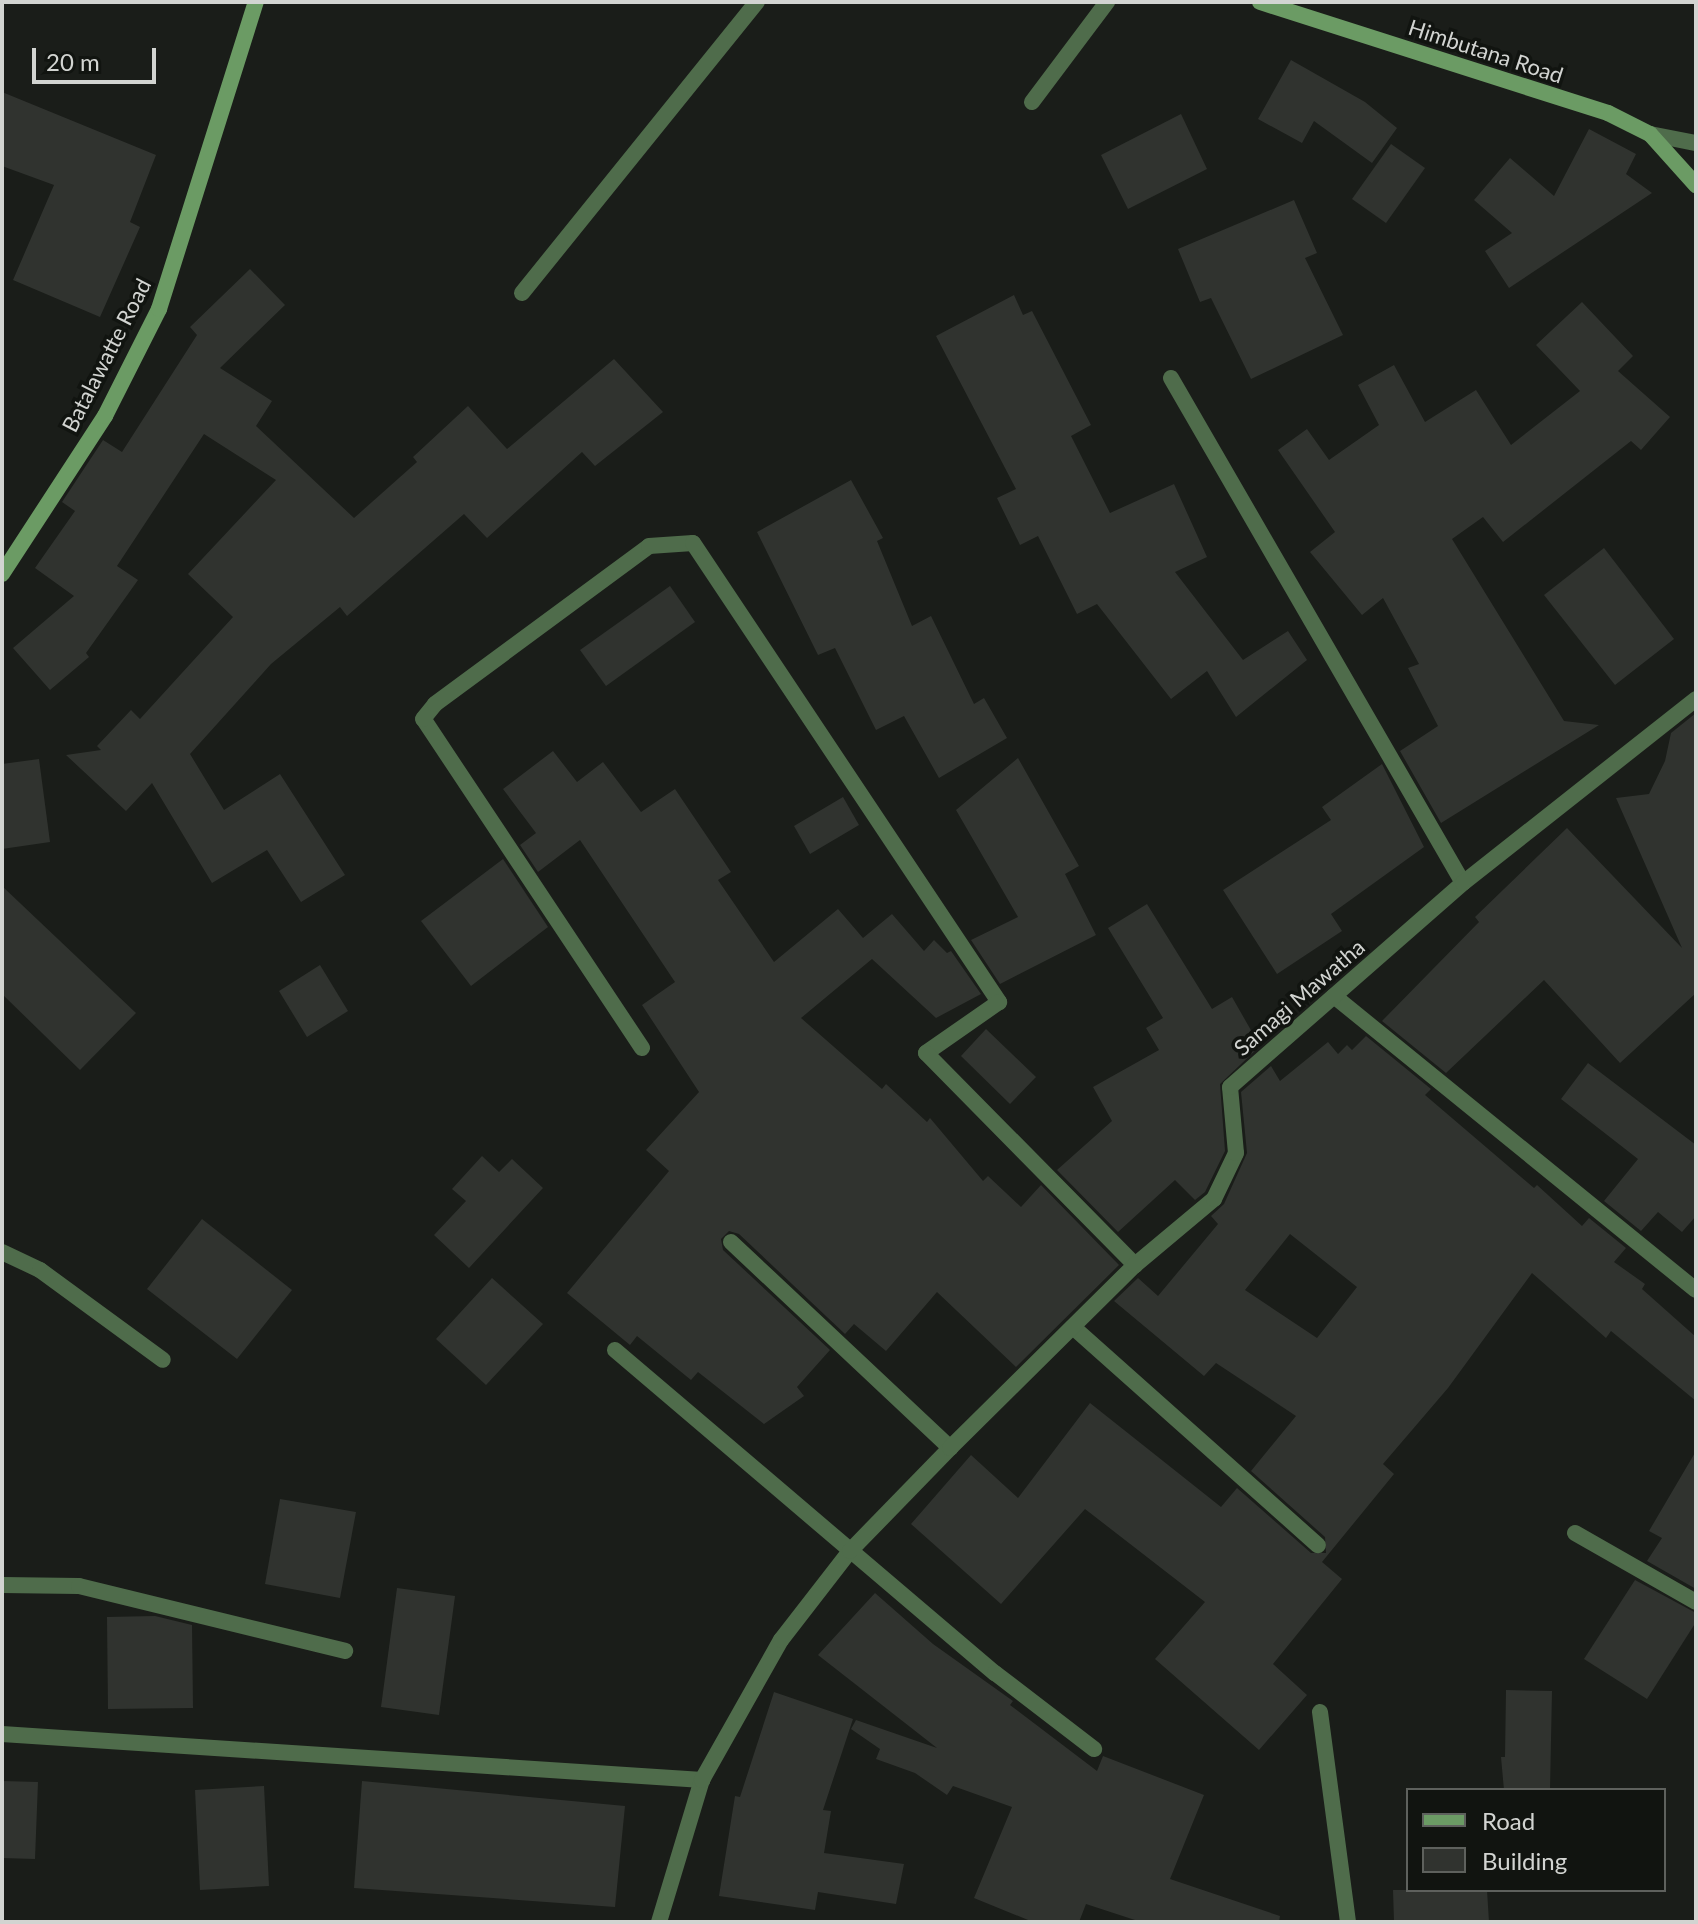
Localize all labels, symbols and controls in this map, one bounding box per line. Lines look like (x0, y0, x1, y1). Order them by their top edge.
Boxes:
street label: Himbutana Road (1405, 14, 1567, 88)
scale bar (36, 32, 160, 82)
text: 20 m (46, 47, 100, 76)
street label: Batalawatte Road (56, 274, 156, 436)
street label: Samagi Mawatha (1228, 933, 1370, 1061)
legend (1406, 1788, 1666, 1892)
text: Road (1482, 1806, 1535, 1835)
text: Building (1482, 1846, 1567, 1875)

